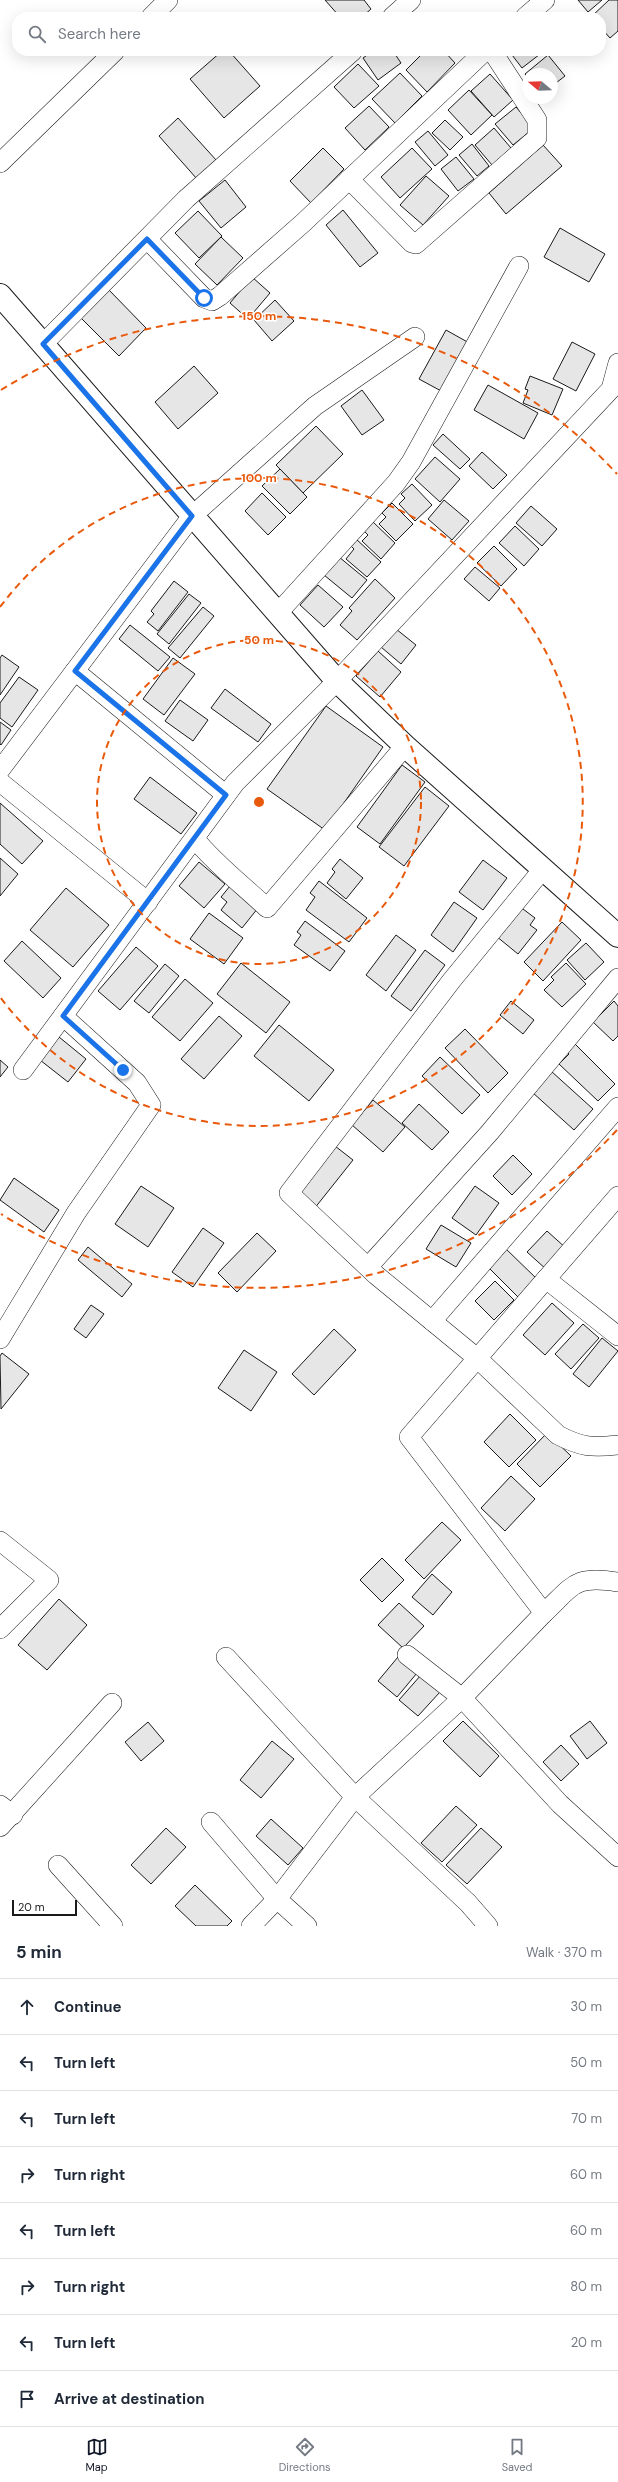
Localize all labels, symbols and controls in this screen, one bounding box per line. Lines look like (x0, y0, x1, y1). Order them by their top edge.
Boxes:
search box (12, 12, 606, 56)
icon: search (26, 23, 48, 45)
text: Search here (58, 24, 141, 44)
north arrow (522, 68, 558, 104)
route start (195, 289, 213, 307)
text: 150 m (242, 308, 276, 324)
text: 100 m (241, 470, 277, 486)
text: 50 m (244, 632, 274, 648)
centre of rings (252, 795, 266, 809)
route end (114, 1061, 132, 1079)
scale bar (12, 1898, 77, 1917)
text: 20 m (18, 1900, 44, 1914)
text: 5 min (16, 1941, 62, 1963)
text: Walk · 370 m (526, 1944, 602, 1961)
icon: ahead (16, 1996, 38, 2018)
text: Continue (54, 1997, 122, 2017)
text: 30 m (570, 1998, 602, 2015)
icon: left (16, 2052, 38, 2074)
text: Turn left (54, 2053, 115, 2073)
text: 50 m (570, 2054, 602, 2071)
icon: left (16, 2108, 38, 2130)
text: Turn left (54, 2109, 115, 2129)
text: 70 m (571, 2110, 602, 2127)
icon: right (16, 2164, 38, 2186)
text: Turn right (54, 2165, 125, 2185)
text: 60 m (570, 2166, 602, 2183)
icon: left (16, 2220, 38, 2242)
text: Turn left (54, 2221, 115, 2241)
text: 60 m (570, 2222, 602, 2239)
icon: right (16, 2276, 38, 2298)
text: Turn right (54, 2277, 125, 2297)
text: 80 m (570, 2278, 602, 2295)
icon: left (16, 2332, 38, 2354)
text: Turn left (54, 2333, 115, 2353)
text: 20 m (571, 2334, 602, 2351)
icon: arrive (16, 2388, 38, 2410)
text: Arrive at destination (54, 2389, 205, 2409)
tab: Map (86, 2436, 108, 2474)
tab: Directions (279, 2436, 331, 2474)
tab: Saved (502, 2436, 532, 2474)

